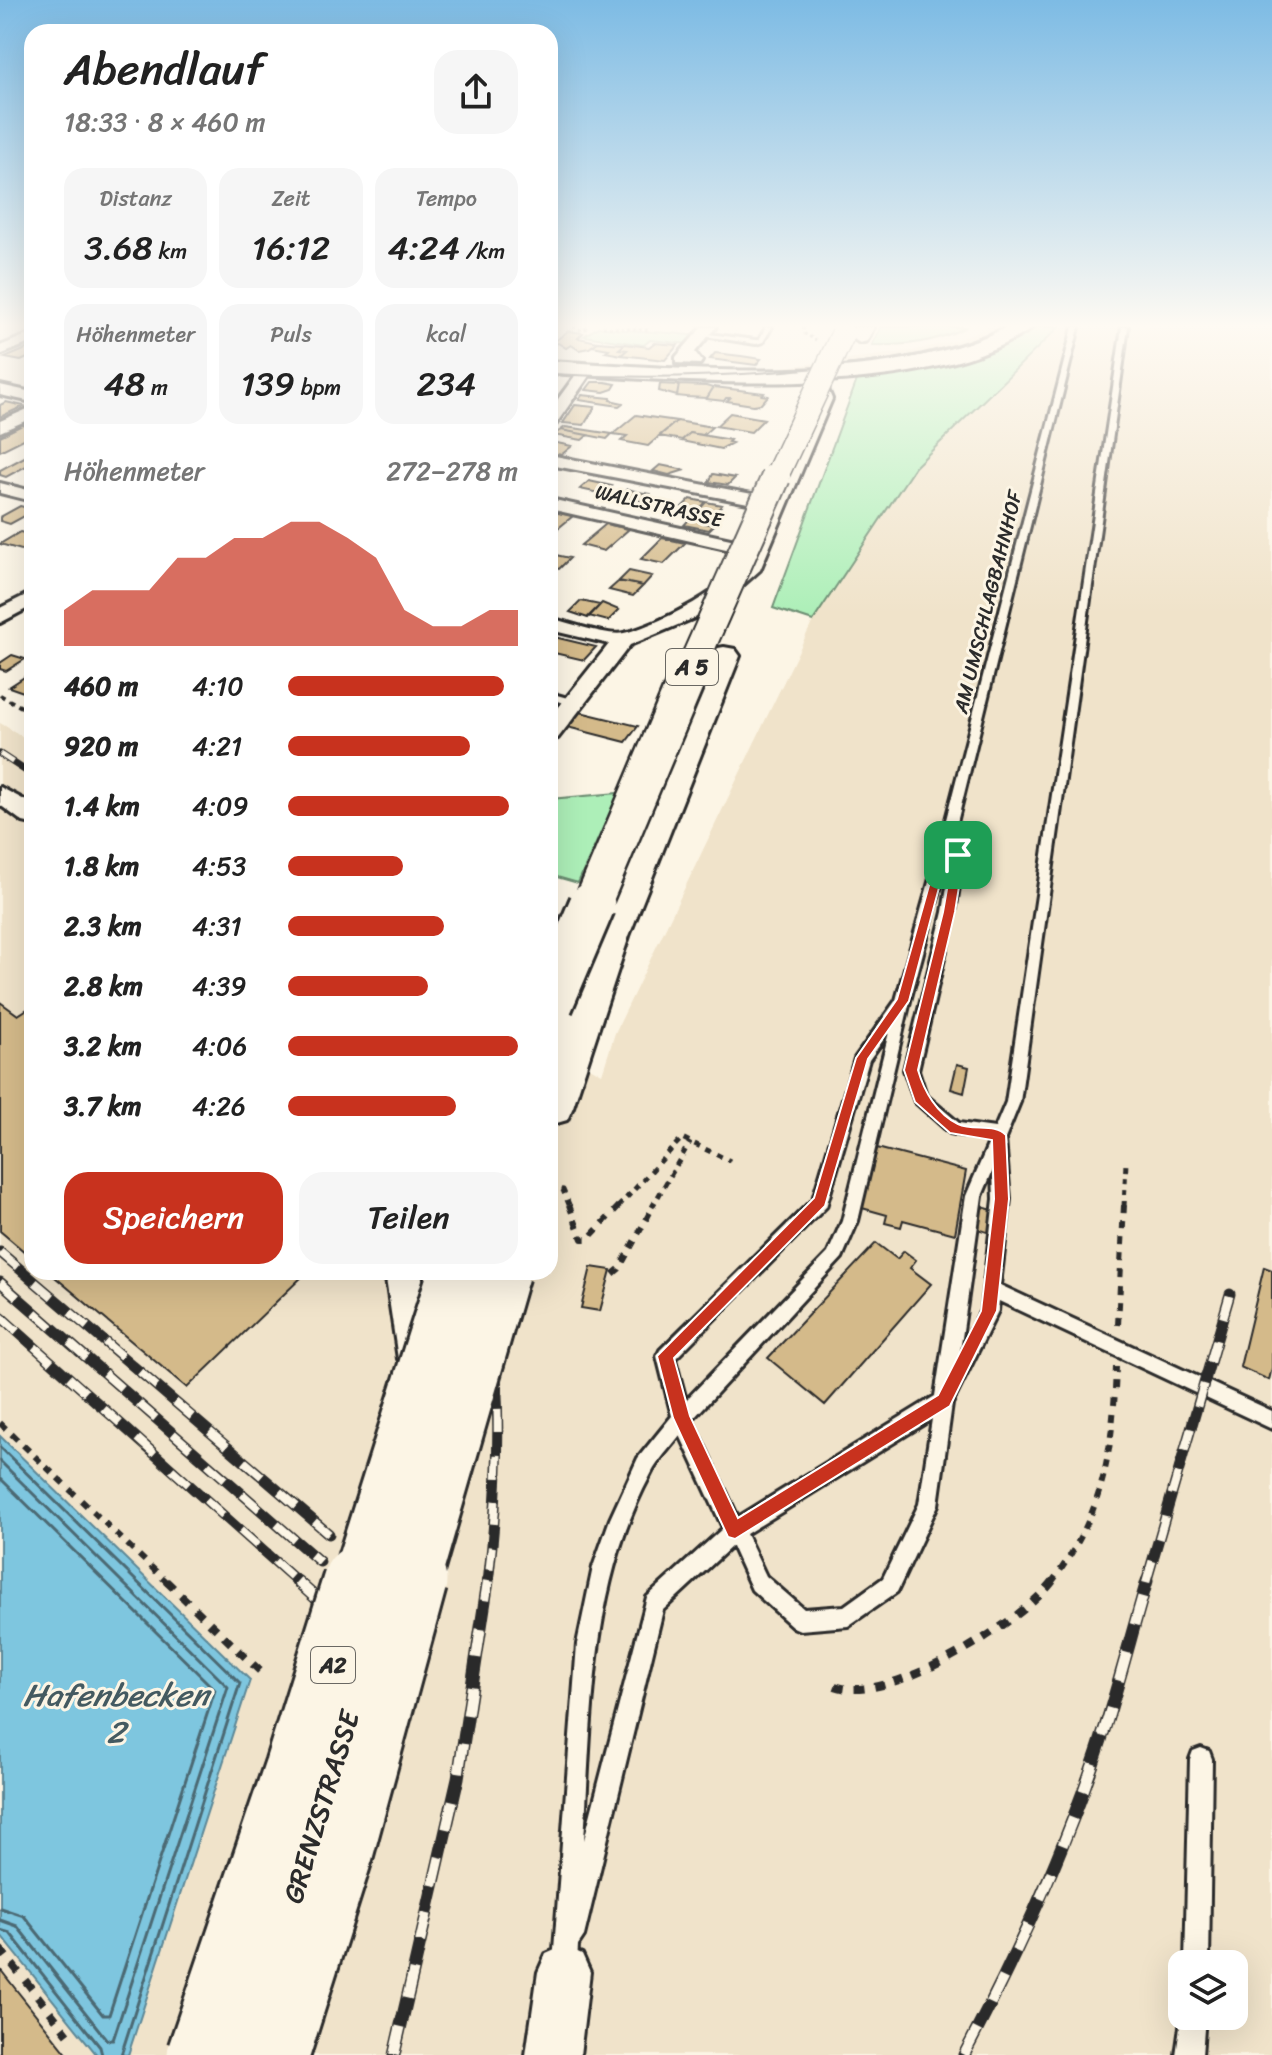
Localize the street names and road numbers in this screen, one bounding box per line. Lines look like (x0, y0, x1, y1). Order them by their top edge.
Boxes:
street label: WALLSTRASSE (592, 474, 728, 538)
street label: AM UMSCHLAGBAHNHOF (943, 486, 1033, 718)
road number: A 5 (666, 649, 718, 685)
road number: A2 (311, 1647, 355, 1683)
street label: GRENZSTRASSE (268, 1703, 374, 1909)

